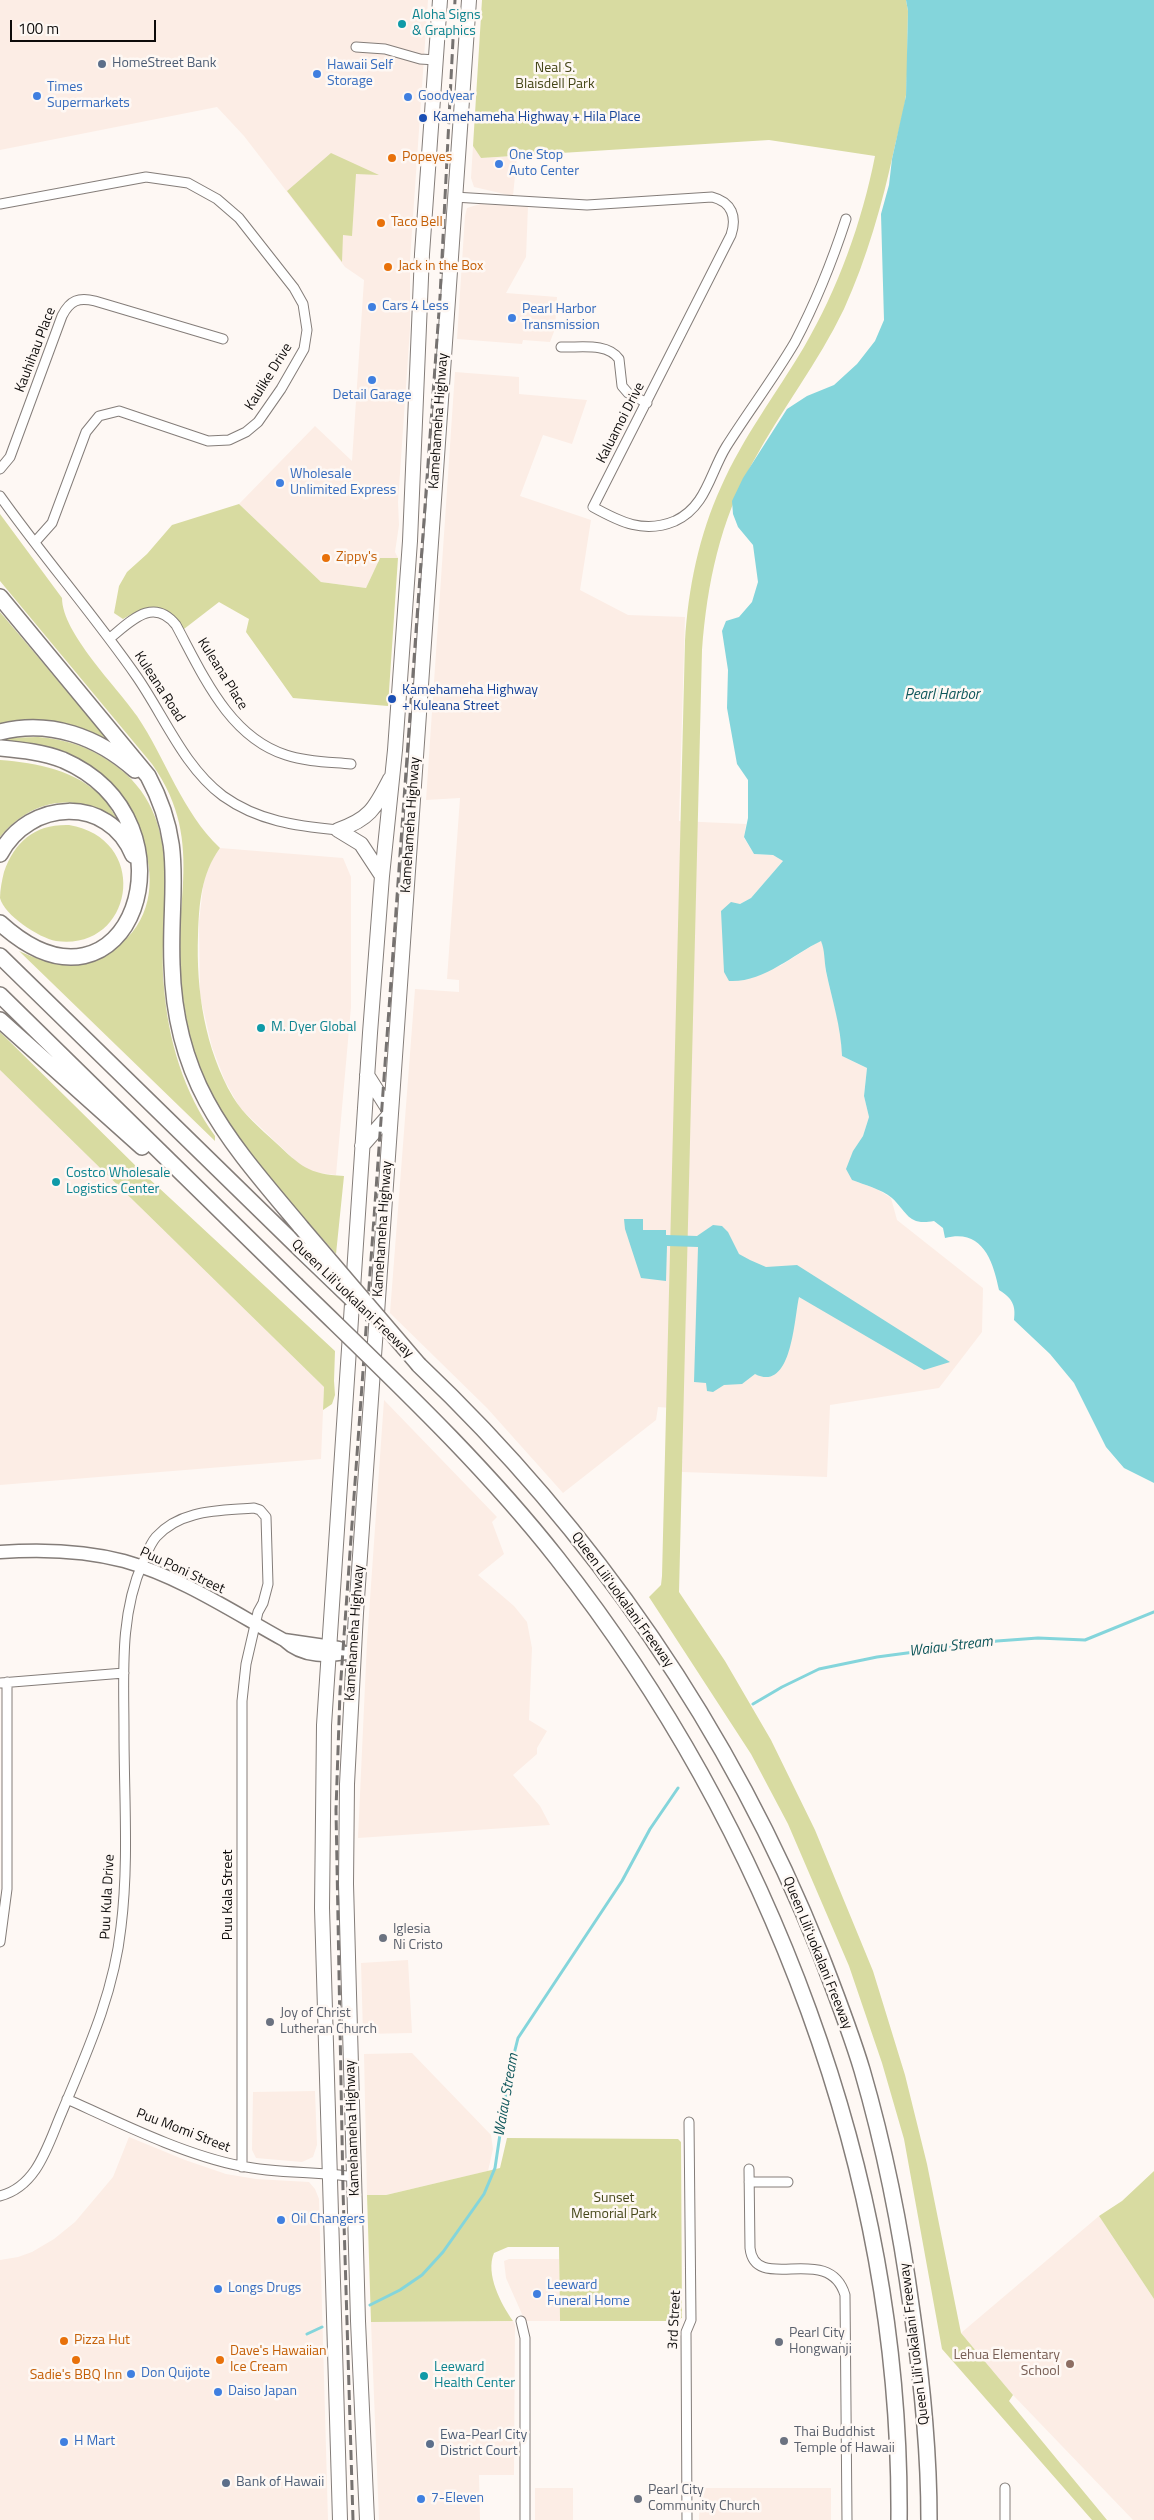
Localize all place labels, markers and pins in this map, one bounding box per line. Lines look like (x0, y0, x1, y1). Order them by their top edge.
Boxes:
place label: Aloha Signs & Graphics (412, 8, 480, 40)
marker: Aloha Signs & Graphics (396, 18, 408, 30)
place label: HomeStreet Bank (112, 56, 217, 72)
marker: HomeStreet Bank (96, 58, 108, 70)
place label: Hawaii Self Storage (327, 58, 393, 90)
marker: Hawaii Self Storage (311, 68, 323, 80)
place label: Times Supermarkets (47, 80, 130, 112)
place label: Goodyear (418, 89, 474, 105)
marker: Times Supermarkets (31, 90, 43, 102)
marker: Goodyear (402, 91, 414, 103)
place label: Kamehameha Highway + Hila Place (433, 110, 641, 126)
marker: Kamehameha Highway + Hila Place (417, 112, 429, 124)
place label: One Stop Auto Center (509, 148, 579, 180)
place label: Popeyes (402, 150, 452, 166)
marker: Popeyes (386, 152, 398, 164)
marker: One Stop Auto Center (493, 158, 505, 170)
place label: Taco Bell (391, 215, 443, 231)
marker: Taco Bell (375, 217, 387, 229)
place label: Jack in the Box (398, 259, 483, 275)
marker: Jack in the Box (382, 261, 394, 273)
place label: Cars 4 Less (382, 299, 449, 315)
marker: Cars 4 Less (366, 301, 378, 313)
place label: Pearl Harbor Transmission (522, 302, 600, 334)
marker: Pearl Harbor Transmission (506, 312, 518, 324)
marker: Detail Garage (366, 374, 378, 386)
place label: Detail Garage (332, 388, 412, 404)
place label: Wholesale Unlimited Express (290, 467, 396, 500)
marker: Wholesale Unlimited Express (274, 477, 286, 489)
place label: Zippy's (336, 550, 377, 566)
marker: Zippy's (320, 552, 332, 564)
place label: Kamehameha Highway + Kuleana Street (402, 683, 538, 716)
marker: Kamehameha Highway + Kuleana Street (386, 693, 398, 705)
place label: M. Dyer Global (271, 1020, 356, 1036)
marker: M. Dyer Global (255, 1022, 267, 1034)
place label: Costco Wholesale Logistics Center (66, 1166, 170, 1198)
marker: Costco Wholesale Logistics Center (50, 1176, 62, 1188)
place label: Iglesia Ni Cristo (393, 1922, 443, 1954)
marker: Iglesia Ni Cristo (377, 1932, 389, 1944)
place label: Joy of Christ Lutheran Church (280, 2006, 377, 2038)
marker: Joy of Christ Lutheran Church (264, 2016, 276, 2028)
place label: Oil Changers (291, 2212, 365, 2228)
marker: Oil Changers (275, 2214, 287, 2226)
place label: Leeward Funeral Home (547, 2278, 630, 2310)
place label: Longs Drugs (228, 2281, 301, 2297)
marker: Longs Drugs (212, 2283, 224, 2295)
marker: Leeward Funeral Home (531, 2288, 543, 2300)
place label: Pearl City Hongwanji (789, 2326, 852, 2358)
place label: Pizza Hut (74, 2333, 130, 2349)
marker: Pizza Hut (58, 2335, 70, 2347)
marker: Pearl City Hongwanji (773, 2336, 785, 2348)
place label: Dave's Hawaiian Ice Cream (230, 2344, 327, 2376)
place label: Lehua Elementary School (953, 2348, 1060, 2380)
marker: Sadie's BBQ Inn (70, 2354, 82, 2366)
marker: Dave's Hawaiian Ice Cream (214, 2354, 226, 2366)
marker: Lehua Elementary School (1064, 2358, 1076, 2370)
place label: Leeward Health Center (434, 2360, 515, 2392)
place label: Don Quijote (141, 2366, 210, 2382)
place label: Sadie's BBQ Inn (30, 2368, 122, 2384)
marker: Don Quijote (125, 2368, 137, 2380)
marker: Leeward Health Center (418, 2370, 430, 2382)
place label: Daiso Japan (228, 2384, 297, 2400)
marker: Daiso Japan (212, 2386, 224, 2398)
place label: Thai Buddhist Temple of Hawaii (794, 2425, 895, 2458)
place label: Ewa-Pearl City District Court (440, 2428, 527, 2460)
place label: H Mart (74, 2434, 115, 2450)
marker: Thai Buddhist Temple of Hawaii (778, 2435, 790, 2447)
marker: H Mart (58, 2436, 70, 2448)
marker: Ewa-Pearl City District Court (424, 2438, 436, 2450)
place label: Bank of Hawaii (236, 2475, 324, 2491)
marker: Bank of Hawaii (220, 2477, 232, 2489)
place label: Pearl City Community Church (648, 2483, 760, 2516)
place label: 7-Eleven (431, 2491, 484, 2507)
marker: 7-Eleven (415, 2493, 427, 2505)
marker: Pearl City Community Church (632, 2493, 644, 2505)

